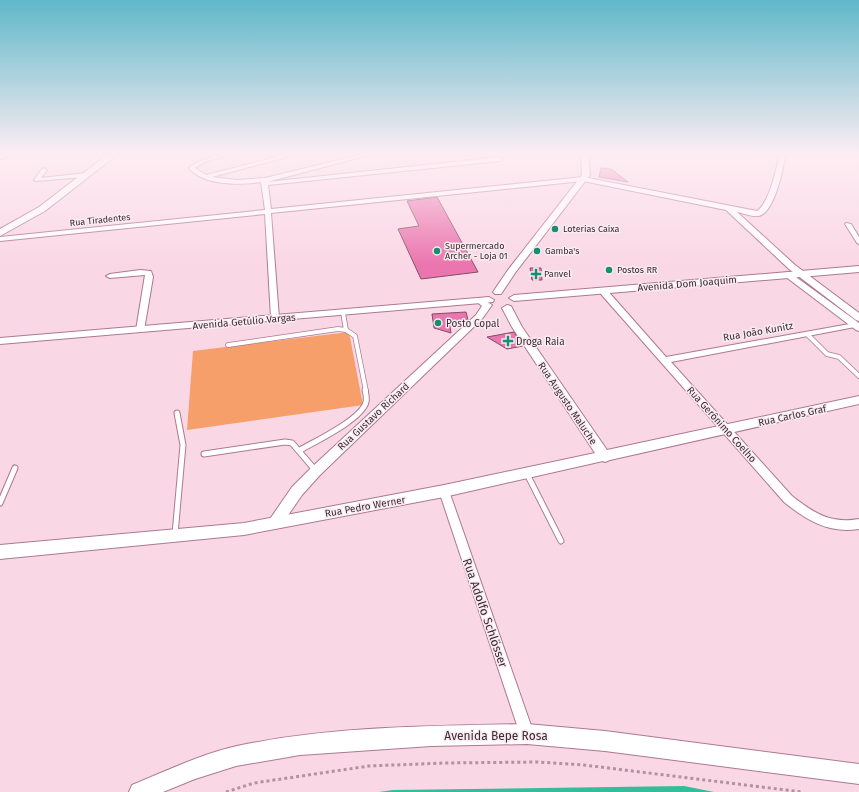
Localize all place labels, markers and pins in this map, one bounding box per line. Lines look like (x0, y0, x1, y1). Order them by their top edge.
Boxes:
marker: Loterias Caixa (550, 224, 560, 234)
place label: Loterias Caixa (563, 224, 620, 234)
place label: Supermercado Archer - Loja 01 (445, 241, 508, 261)
marker: Supermercado Archer - Loja 01 (432, 246, 442, 256)
marker: Gamba's (532, 246, 542, 256)
place label: Gamba's (545, 246, 579, 256)
marker: Postos RR (604, 265, 614, 275)
place label: Postos RR (617, 265, 658, 275)
marker: Panvel (531, 269, 541, 279)
place label: Panvel (544, 269, 571, 279)
marker: Posto Copal (433, 318, 443, 328)
place label: Posto Copal (446, 318, 499, 330)
marker: Droga Raia (503, 336, 513, 346)
place label: Droga Raia (516, 336, 565, 348)

